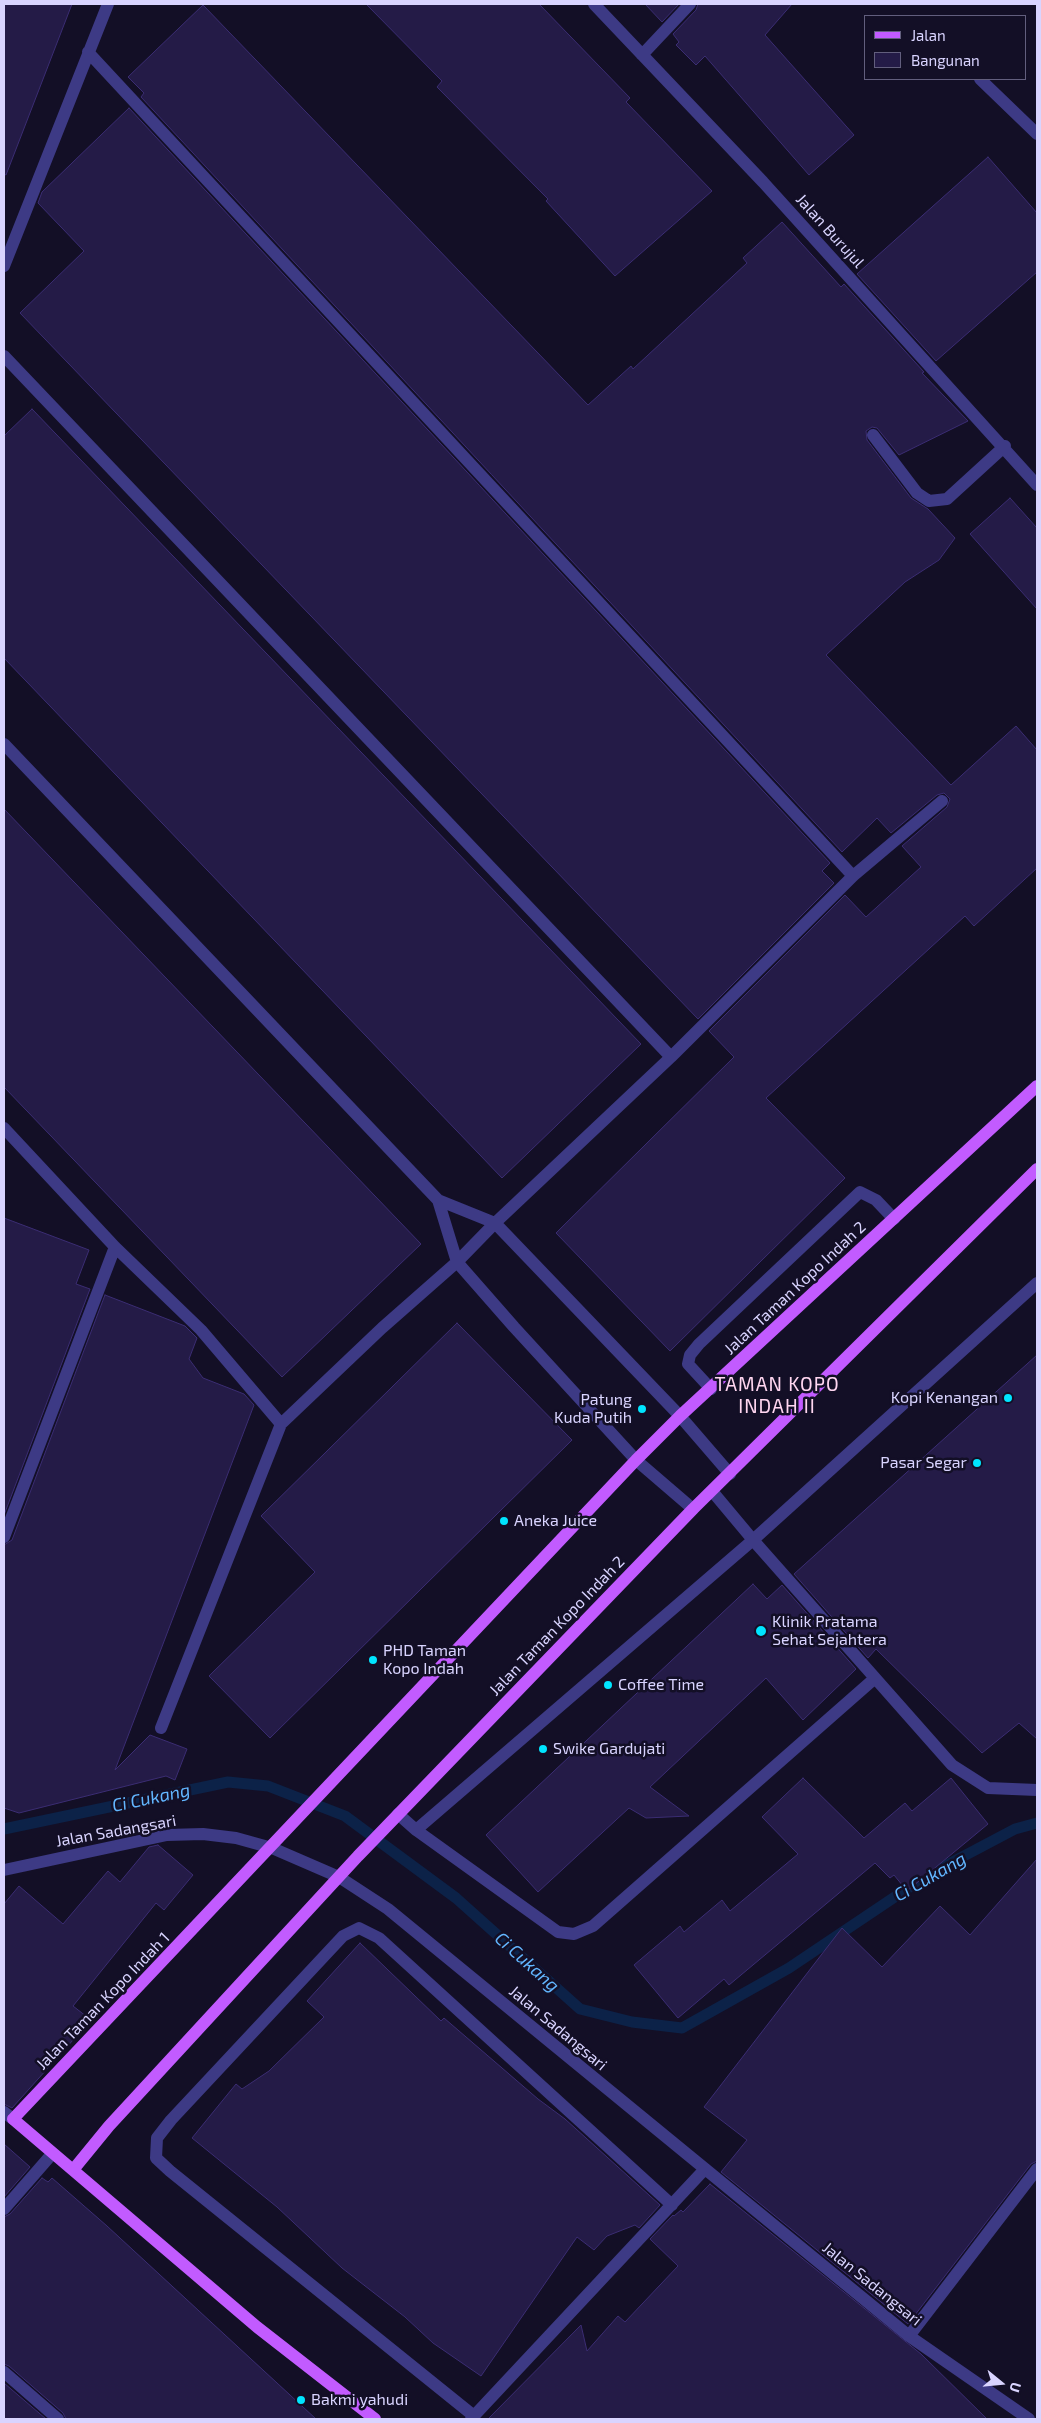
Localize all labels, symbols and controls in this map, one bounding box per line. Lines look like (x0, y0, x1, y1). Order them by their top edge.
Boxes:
legend (864, 15, 1026, 80)
text: Jalan (911, 26, 946, 44)
text: Bangunan (911, 51, 980, 69)
street label: Jalan Burujul (792, 190, 868, 272)
street label: Jalan Taman Kopo Indah 2 (720, 1217, 870, 1359)
district label: TAMAN KOPO INDAH II (713, 1374, 841, 1418)
place label: Kopi Kenangan (891, 1388, 998, 1408)
place label: Patung Kuda Putih (554, 1390, 632, 1428)
marker: Kopi Kenangan (1002, 1392, 1014, 1404)
marker: Patung Kuda Putih (636, 1403, 648, 1415)
place label: Pasar Segar (880, 1453, 967, 1473)
marker: Pasar Segar (971, 1457, 983, 1469)
place label: Aneka Juice (514, 1511, 597, 1531)
marker: Aneka Juice (498, 1515, 510, 1527)
street label: Jalan Taman Kopo Indah 2 (485, 1552, 629, 1700)
place label: Klinik Pratama Sehat Sejahtera (772, 1612, 887, 1650)
marker: Klinik Pratama Sehat Sejahtera (754, 1624, 768, 1638)
place label: PHD Taman Kopo Indah (383, 1641, 466, 1679)
marker: PHD Taman Kopo Indah (367, 1654, 379, 1666)
place label: Coffee Time (618, 1675, 704, 1695)
marker: Coffee Time (602, 1679, 614, 1691)
place label: Swike Gardujati (553, 1739, 665, 1759)
marker: Swike Gardujati (537, 1743, 549, 1755)
water label: Ci Cukang (110, 1779, 192, 1817)
street label: Jalan Sadangsari (54, 1811, 178, 1851)
water label: Ci Cukang (890, 1848, 970, 1906)
water label: Ci Cukang (490, 1927, 564, 1997)
street label: Jalan Taman Kopo Indah 1 (32, 1928, 174, 2074)
street label: Jalan Sadangsari (505, 1981, 611, 2075)
street label: Jalan Sadangsari (819, 2238, 925, 2330)
north arrow (976, 2358, 1026, 2408)
text: U (1006, 2380, 1025, 2395)
place label: Bakmi yahudi (311, 2390, 408, 2410)
marker: Bakmi yahudi (295, 2394, 307, 2406)

